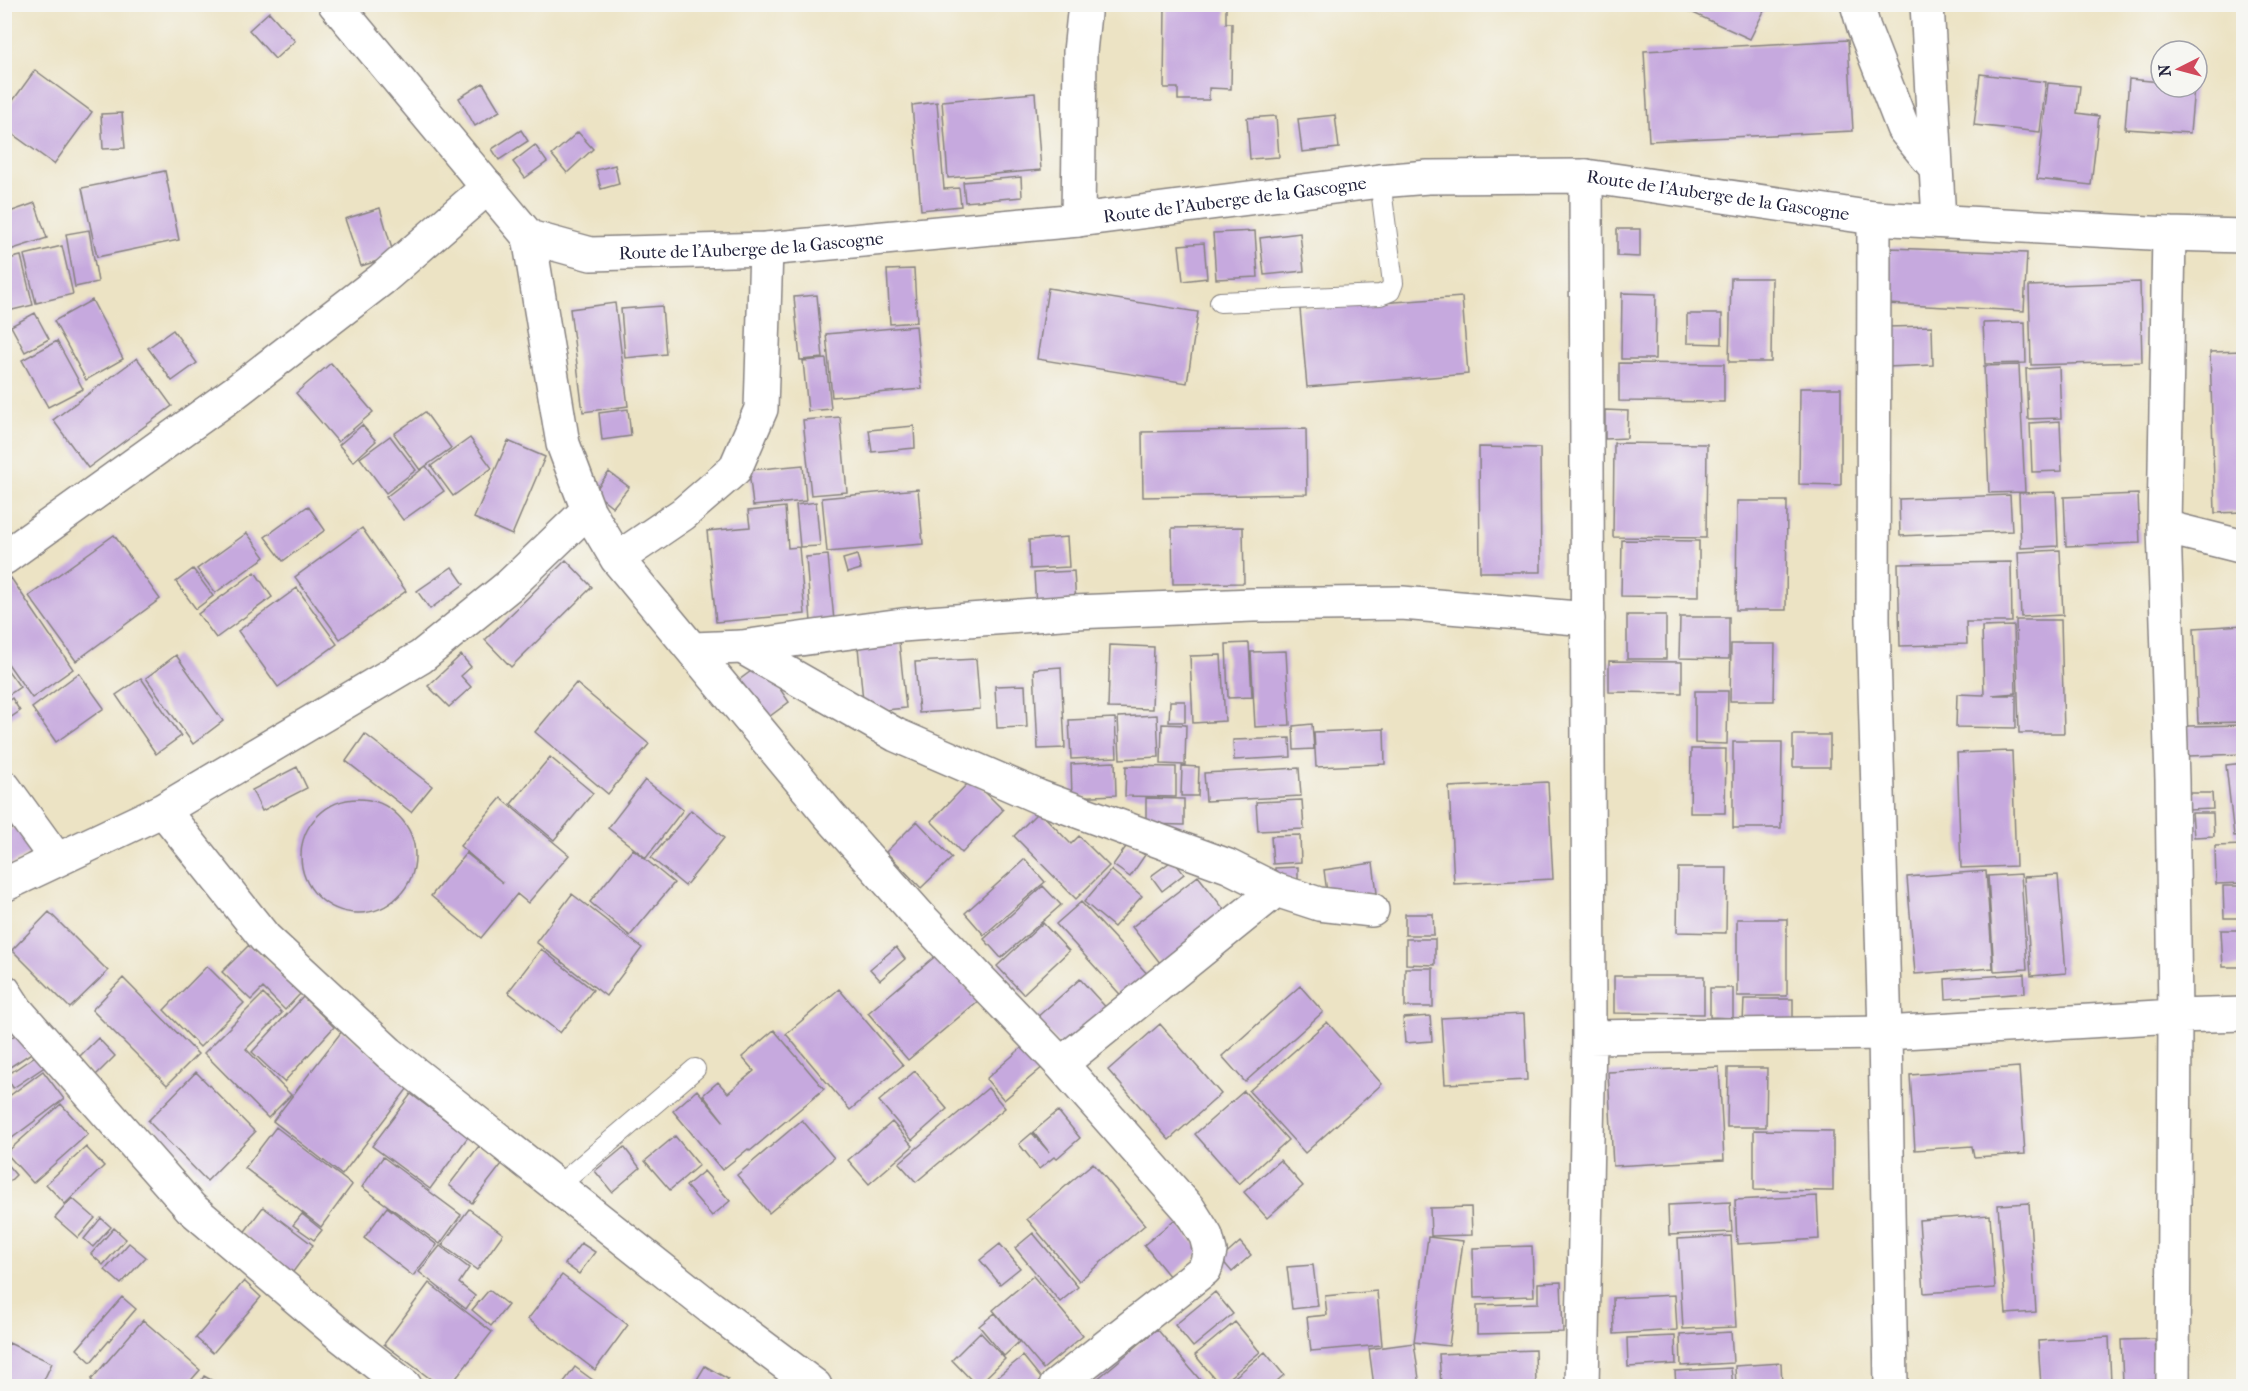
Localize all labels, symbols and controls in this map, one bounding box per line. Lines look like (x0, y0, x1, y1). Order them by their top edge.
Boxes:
north arrow (2149, 39, 2209, 99)
text: N (2154, 63, 2175, 78)
street label: Route de l'Auberge de la Gascogne (1585, 166, 1851, 225)
street label: Route de l'Auberge de la Gascogne (1102, 172, 1368, 227)
street label: Route de l'Auberge de la Gascogne (619, 228, 885, 264)

